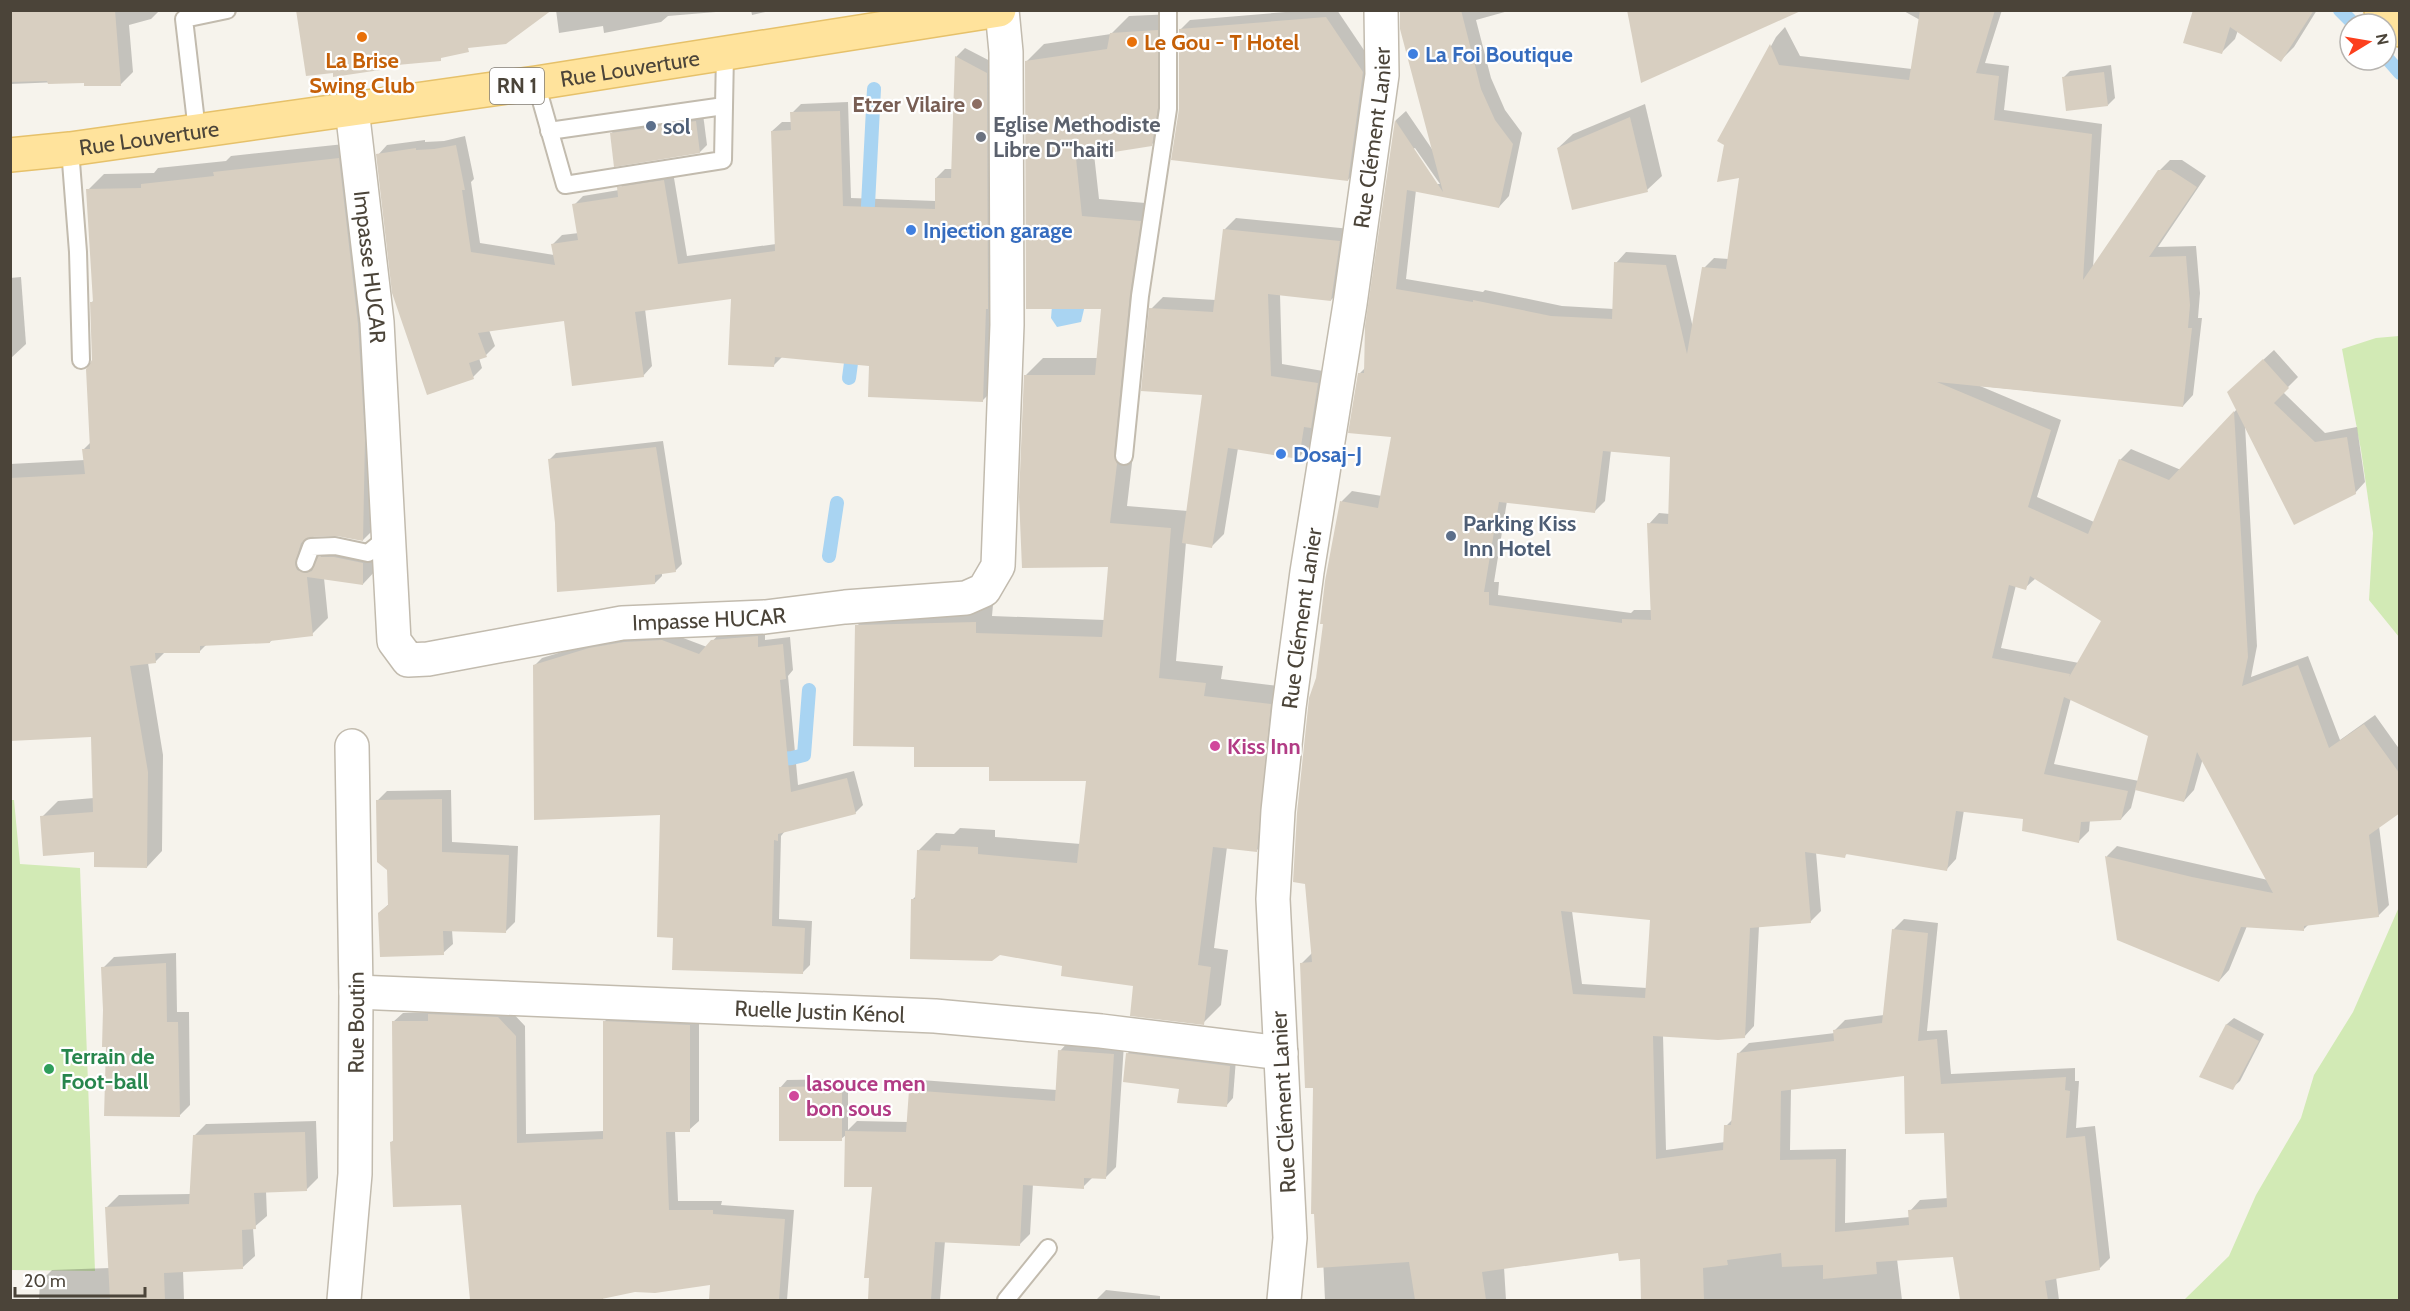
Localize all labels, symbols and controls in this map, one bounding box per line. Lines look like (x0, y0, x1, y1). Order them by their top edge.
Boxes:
north arrow (2338, 12, 2398, 72)
place label: Le Gou - T Hotel (1144, 29, 1300, 56)
marker: La Brise Swing Club (355, 30, 369, 44)
text: N (2372, 32, 2393, 47)
marker: Le Gou - T Hotel (1125, 35, 1139, 49)
place label: La Foi Boutique (1425, 41, 1573, 68)
street label: Rue Louverture (558, 44, 702, 93)
place label: La Brise Swing Club (309, 47, 415, 99)
street label: Rue Clément Lanier (1348, 47, 1397, 230)
marker: La Foi Boutique (1406, 47, 1420, 61)
road number: RN 1 (490, 68, 544, 104)
place label: Etzer Vilaire (852, 91, 965, 118)
marker: Etzer Vilaire (970, 97, 984, 111)
place label: Eglise Methodiste Libre D'"haiti (993, 111, 1161, 163)
place label: sol (663, 113, 691, 140)
street label: Rue Louverture (77, 115, 221, 162)
marker: sol (644, 119, 658, 133)
marker: Eglise Methodiste Libre D'"haiti (974, 130, 988, 144)
street label: Impasse HUCAR (348, 189, 391, 344)
place label: Injection garage (923, 217, 1073, 244)
marker: Injection garage (904, 223, 918, 237)
place label: Dosaj-J (1293, 441, 1362, 468)
marker: Dosaj-J (1274, 447, 1288, 461)
place label: Parking Kiss Inn Hotel (1463, 510, 1576, 562)
street label: Rue Clément Lanier (1276, 526, 1328, 711)
marker: Parking Kiss Inn Hotel (1444, 529, 1458, 543)
street label: Impasse HUCAR (632, 602, 788, 637)
place label: Kiss Inn (1227, 733, 1301, 760)
marker: Kiss Inn (1208, 739, 1222, 753)
street label: Rue Boutin (343, 971, 370, 1074)
street label: Ruelle Justin Kénol (734, 995, 906, 1029)
street label: Rue Clément Lanier (1265, 1010, 1302, 1194)
place label: Terrain de Foot-ball (61, 1043, 155, 1095)
marker: Terrain de Foot-ball (42, 1062, 56, 1076)
place label: lasouce men bon sous (806, 1070, 926, 1122)
marker: lasouce men bon sous (787, 1089, 801, 1103)
scale bar (15, 1260, 146, 1298)
text: 20 m (24, 1270, 66, 1292)

